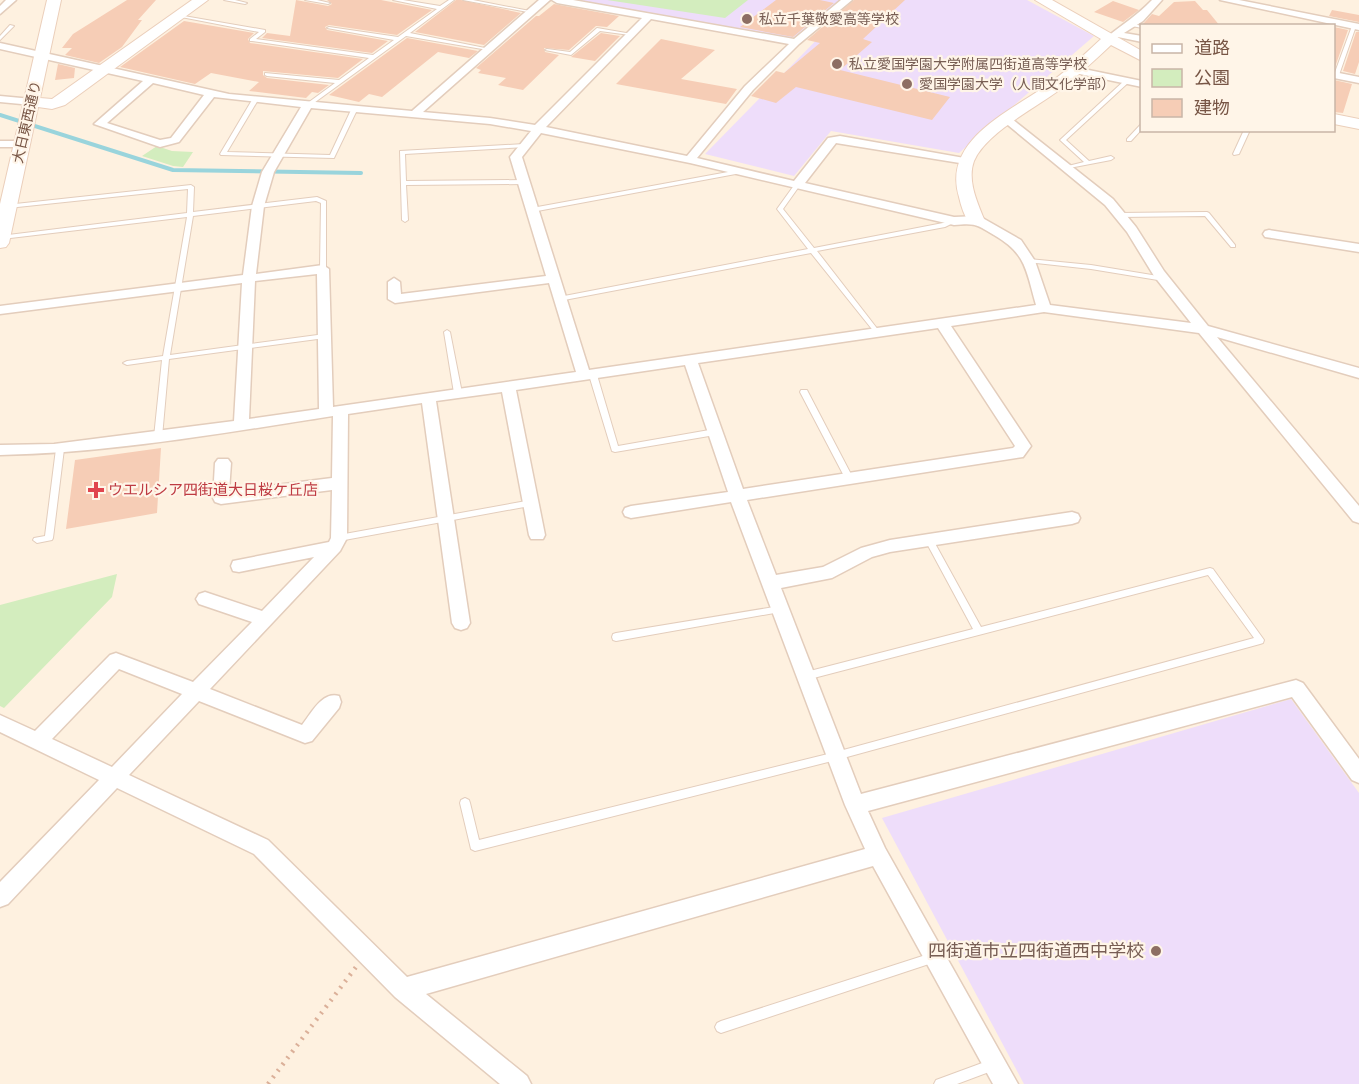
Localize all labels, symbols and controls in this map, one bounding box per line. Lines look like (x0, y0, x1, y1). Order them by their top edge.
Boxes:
place label: 私立千葉敬愛高等学校 (759, 11, 899, 28)
marker: 私立千葉敬愛高等学校 (740, 12, 754, 26)
legend (1140, 24, 1335, 132)
text: 道路 (1194, 37, 1230, 59)
place label: 私立愛国学園大学附属四街道高等学校 (849, 56, 1087, 73)
marker: 私立愛国学園大学附属四街道高等学校 (830, 57, 844, 71)
text: 公園 (1194, 67, 1230, 89)
place label: 愛国学園大学（人間文化学部） (919, 76, 1115, 93)
marker: 愛国学園大学（人間文化学部） (900, 77, 914, 91)
street label: 大日東西通り (9, 79, 45, 165)
text: 建物 (1194, 97, 1230, 119)
place label: ウエルシア四街道大日桜ケ丘店 (108, 481, 318, 499)
marker: ウエルシア四街道大日桜ケ丘店 (89, 483, 103, 497)
place label: 四街道市立四街道西中学校 (928, 940, 1144, 962)
marker: 四街道市立四街道西中学校 (1149, 944, 1163, 958)

